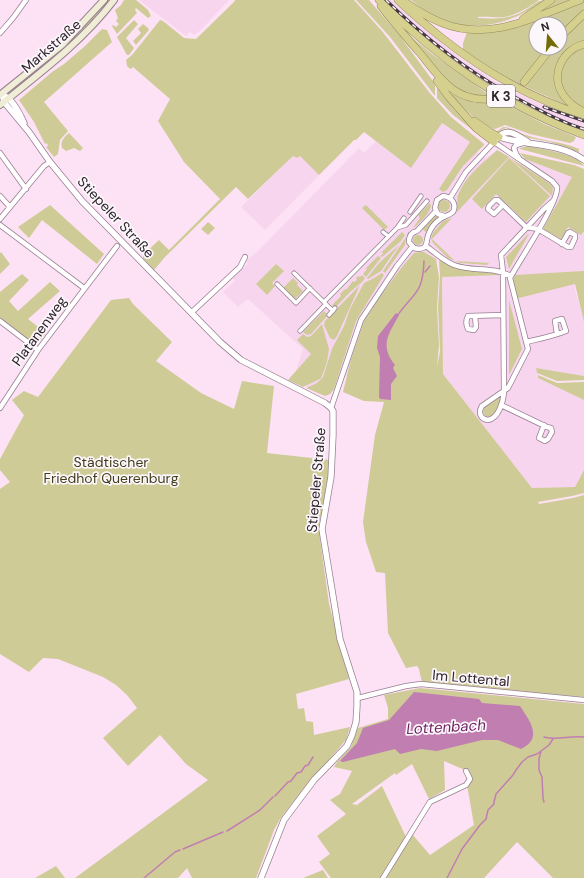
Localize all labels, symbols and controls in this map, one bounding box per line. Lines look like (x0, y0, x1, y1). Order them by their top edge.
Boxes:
street label: Markstraße (17, 15, 85, 77)
north arrow (528, 16, 568, 56)
text: N (539, 19, 551, 34)
road number: K 3 (487, 85, 515, 107)
street label: Stiepeler Straße (74, 172, 158, 262)
street label: Platanenweg (8, 292, 70, 369)
street label: Stiepeler Straße (302, 427, 330, 533)
park label: Städtischer Friedhof Querenburg (44, 453, 179, 487)
street label: Im Lottental (432, 666, 510, 690)
water label: Lottenbach (406, 715, 487, 739)

